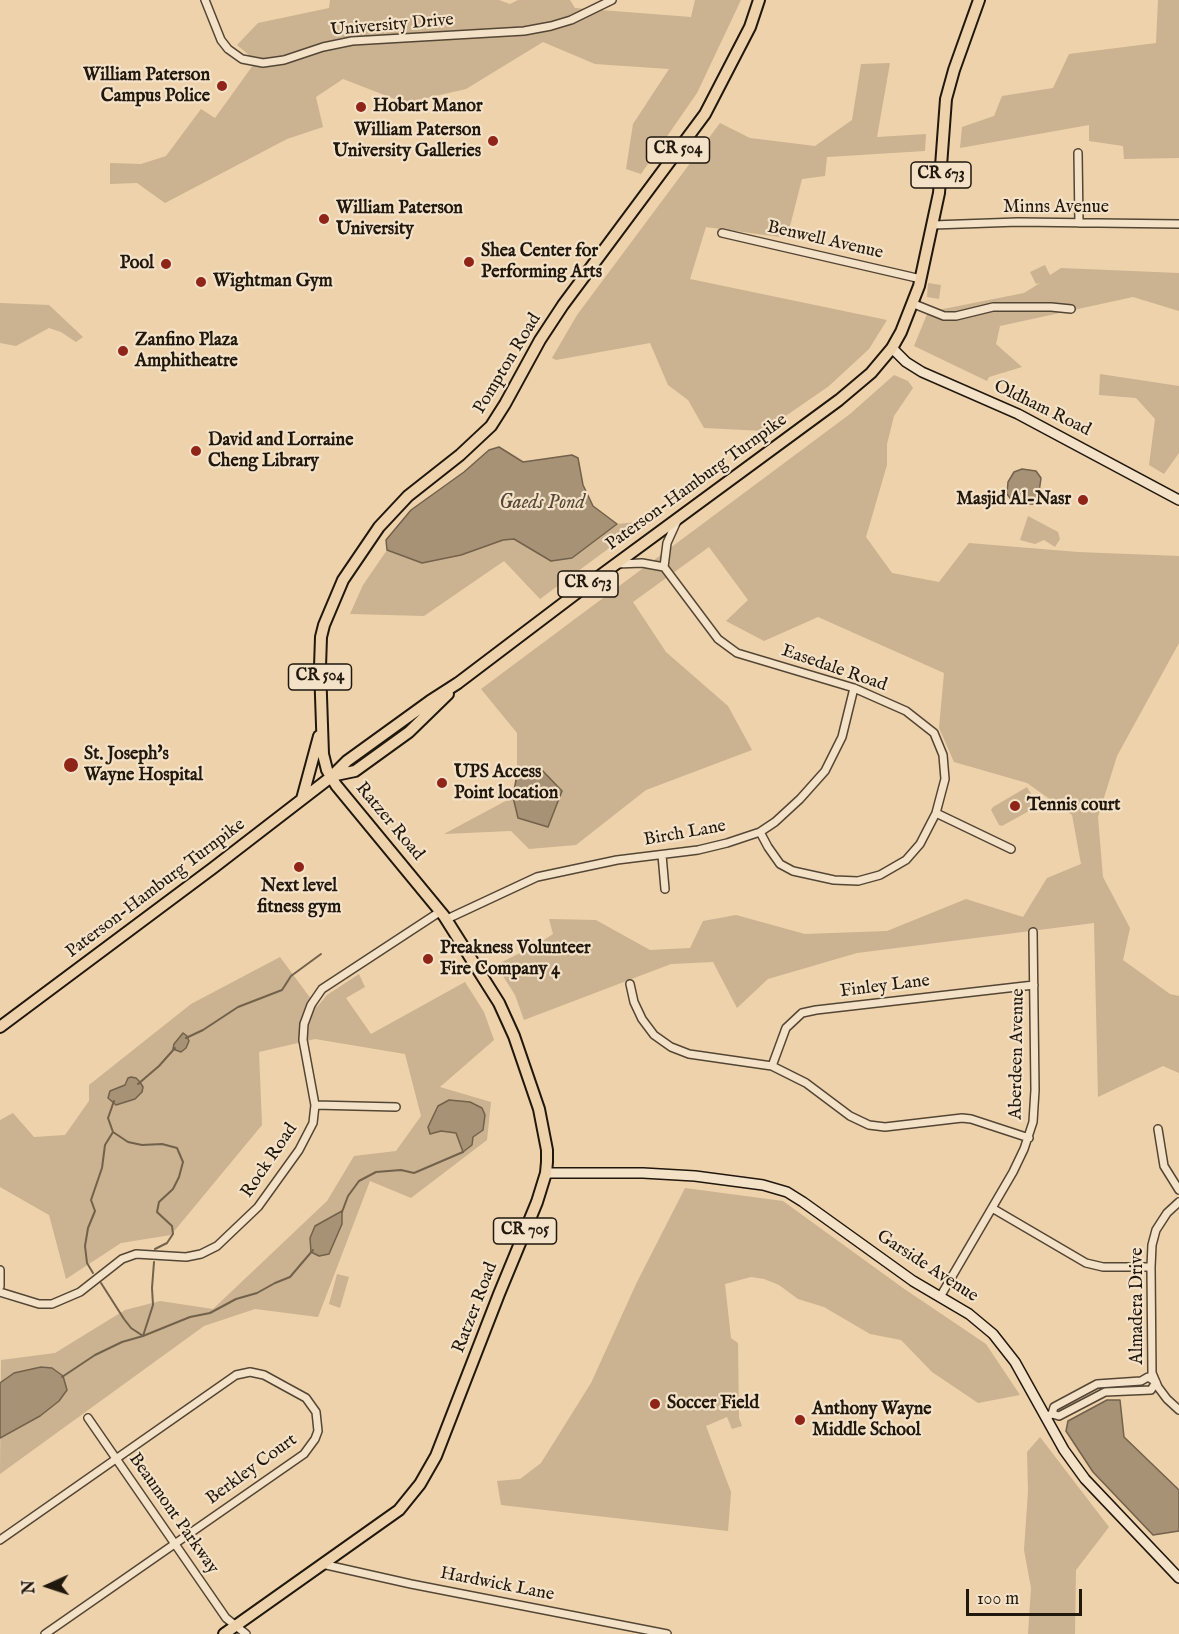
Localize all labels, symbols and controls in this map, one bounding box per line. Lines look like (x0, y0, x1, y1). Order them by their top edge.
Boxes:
street label: University Drive (329, 10, 455, 42)
place label: William Paterson Campus Police (83, 65, 210, 107)
marker: William Paterson Campus Police (215, 79, 229, 93)
place label: Hobart Manor (373, 96, 483, 118)
marker: Hobart Manor (354, 100, 368, 114)
place label: William Paterson University Galleries (333, 120, 481, 162)
marker: William Paterson University Galleries (486, 134, 500, 148)
road number: CR 504 (646, 137, 710, 163)
road number: CR 673 (911, 162, 971, 188)
street label: Minns Avenue (1003, 197, 1109, 219)
place label: William Paterson University (336, 198, 463, 240)
marker: William Paterson University (317, 212, 331, 226)
street label: Benwell Avenue (765, 217, 885, 265)
place label: Shea Center for Performing Arts (481, 241, 602, 284)
place label: Pool (120, 253, 154, 275)
marker: Shea Center for Performing Arts (462, 255, 476, 269)
marker: Pool (159, 257, 173, 271)
place label: Wightman Gym (213, 271, 333, 293)
marker: Wightman Gym (194, 275, 208, 289)
street label: Pompton Road (470, 310, 546, 418)
place label: Zanfino Plaza Amphitheatre (135, 330, 238, 372)
marker: Zanfino Plaza Amphitheatre (116, 344, 130, 358)
street label: Oldham Road (990, 376, 1094, 442)
street label: Paterson-Hamburg Turnpike (602, 410, 792, 556)
place label: David and Lorraine Cheng Library (208, 430, 353, 472)
marker: David and Lorraine Cheng Library (189, 444, 203, 458)
place label: Masjid Al-Nasr (956, 489, 1071, 511)
water label: Gaeds Pond (499, 492, 585, 516)
marker: Masjid Al-Nasr (1076, 493, 1090, 507)
road number: CR 673 (558, 571, 618, 597)
street label: Easedale Road (779, 641, 889, 697)
road number: CR 504 (288, 664, 352, 690)
place label: St. Joseph's Wayne Hospital (84, 744, 203, 786)
marker: St. Joseph's Wayne Hospital (62, 756, 80, 774)
place label: UPS Access Point location (454, 762, 558, 804)
marker: UPS Access Point location (435, 776, 449, 790)
street label: Ratzer Road (350, 779, 428, 865)
place label: Tennis court (1027, 795, 1121, 817)
marker: Tennis court (1008, 799, 1022, 813)
street label: Paterson-Hamburg Turnpike (62, 815, 250, 963)
street label: Birch Lane (642, 816, 728, 852)
marker: Next level fitness gym (292, 860, 306, 874)
place label: Next level fitness gym (257, 876, 341, 918)
place label: Preakness Volunteer Fire Company 4 (440, 938, 591, 980)
marker: Preakness Volunteer Fire Company 4 (421, 952, 435, 966)
street label: Finley Lane (839, 971, 931, 1003)
street label: Aberdeen Avenue (1006, 988, 1030, 1120)
street label: Rock Road (237, 1120, 303, 1202)
road number: CR 705 (494, 1218, 556, 1244)
street label: Garside Avenue (872, 1226, 982, 1308)
street label: Almadera Drive (1127, 1248, 1149, 1364)
street label: Ratzer Road (449, 1260, 503, 1356)
place label: Soccer Field (667, 1393, 759, 1415)
marker: Soccer Field (648, 1397, 662, 1411)
place label: Anthony Wayne Middle School (812, 1399, 932, 1442)
marker: Anthony Wayne Middle School (793, 1413, 807, 1427)
street label: Berkley Court (202, 1430, 302, 1510)
street label: Beaumont Parkway (123, 1449, 223, 1579)
north arrow (18, 1556, 78, 1616)
street label: Hardwick Lane (438, 1563, 556, 1607)
scale bar (969, 1577, 1084, 1615)
text: N (20, 1580, 40, 1594)
text: 100 m (977, 1588, 1019, 1611)

